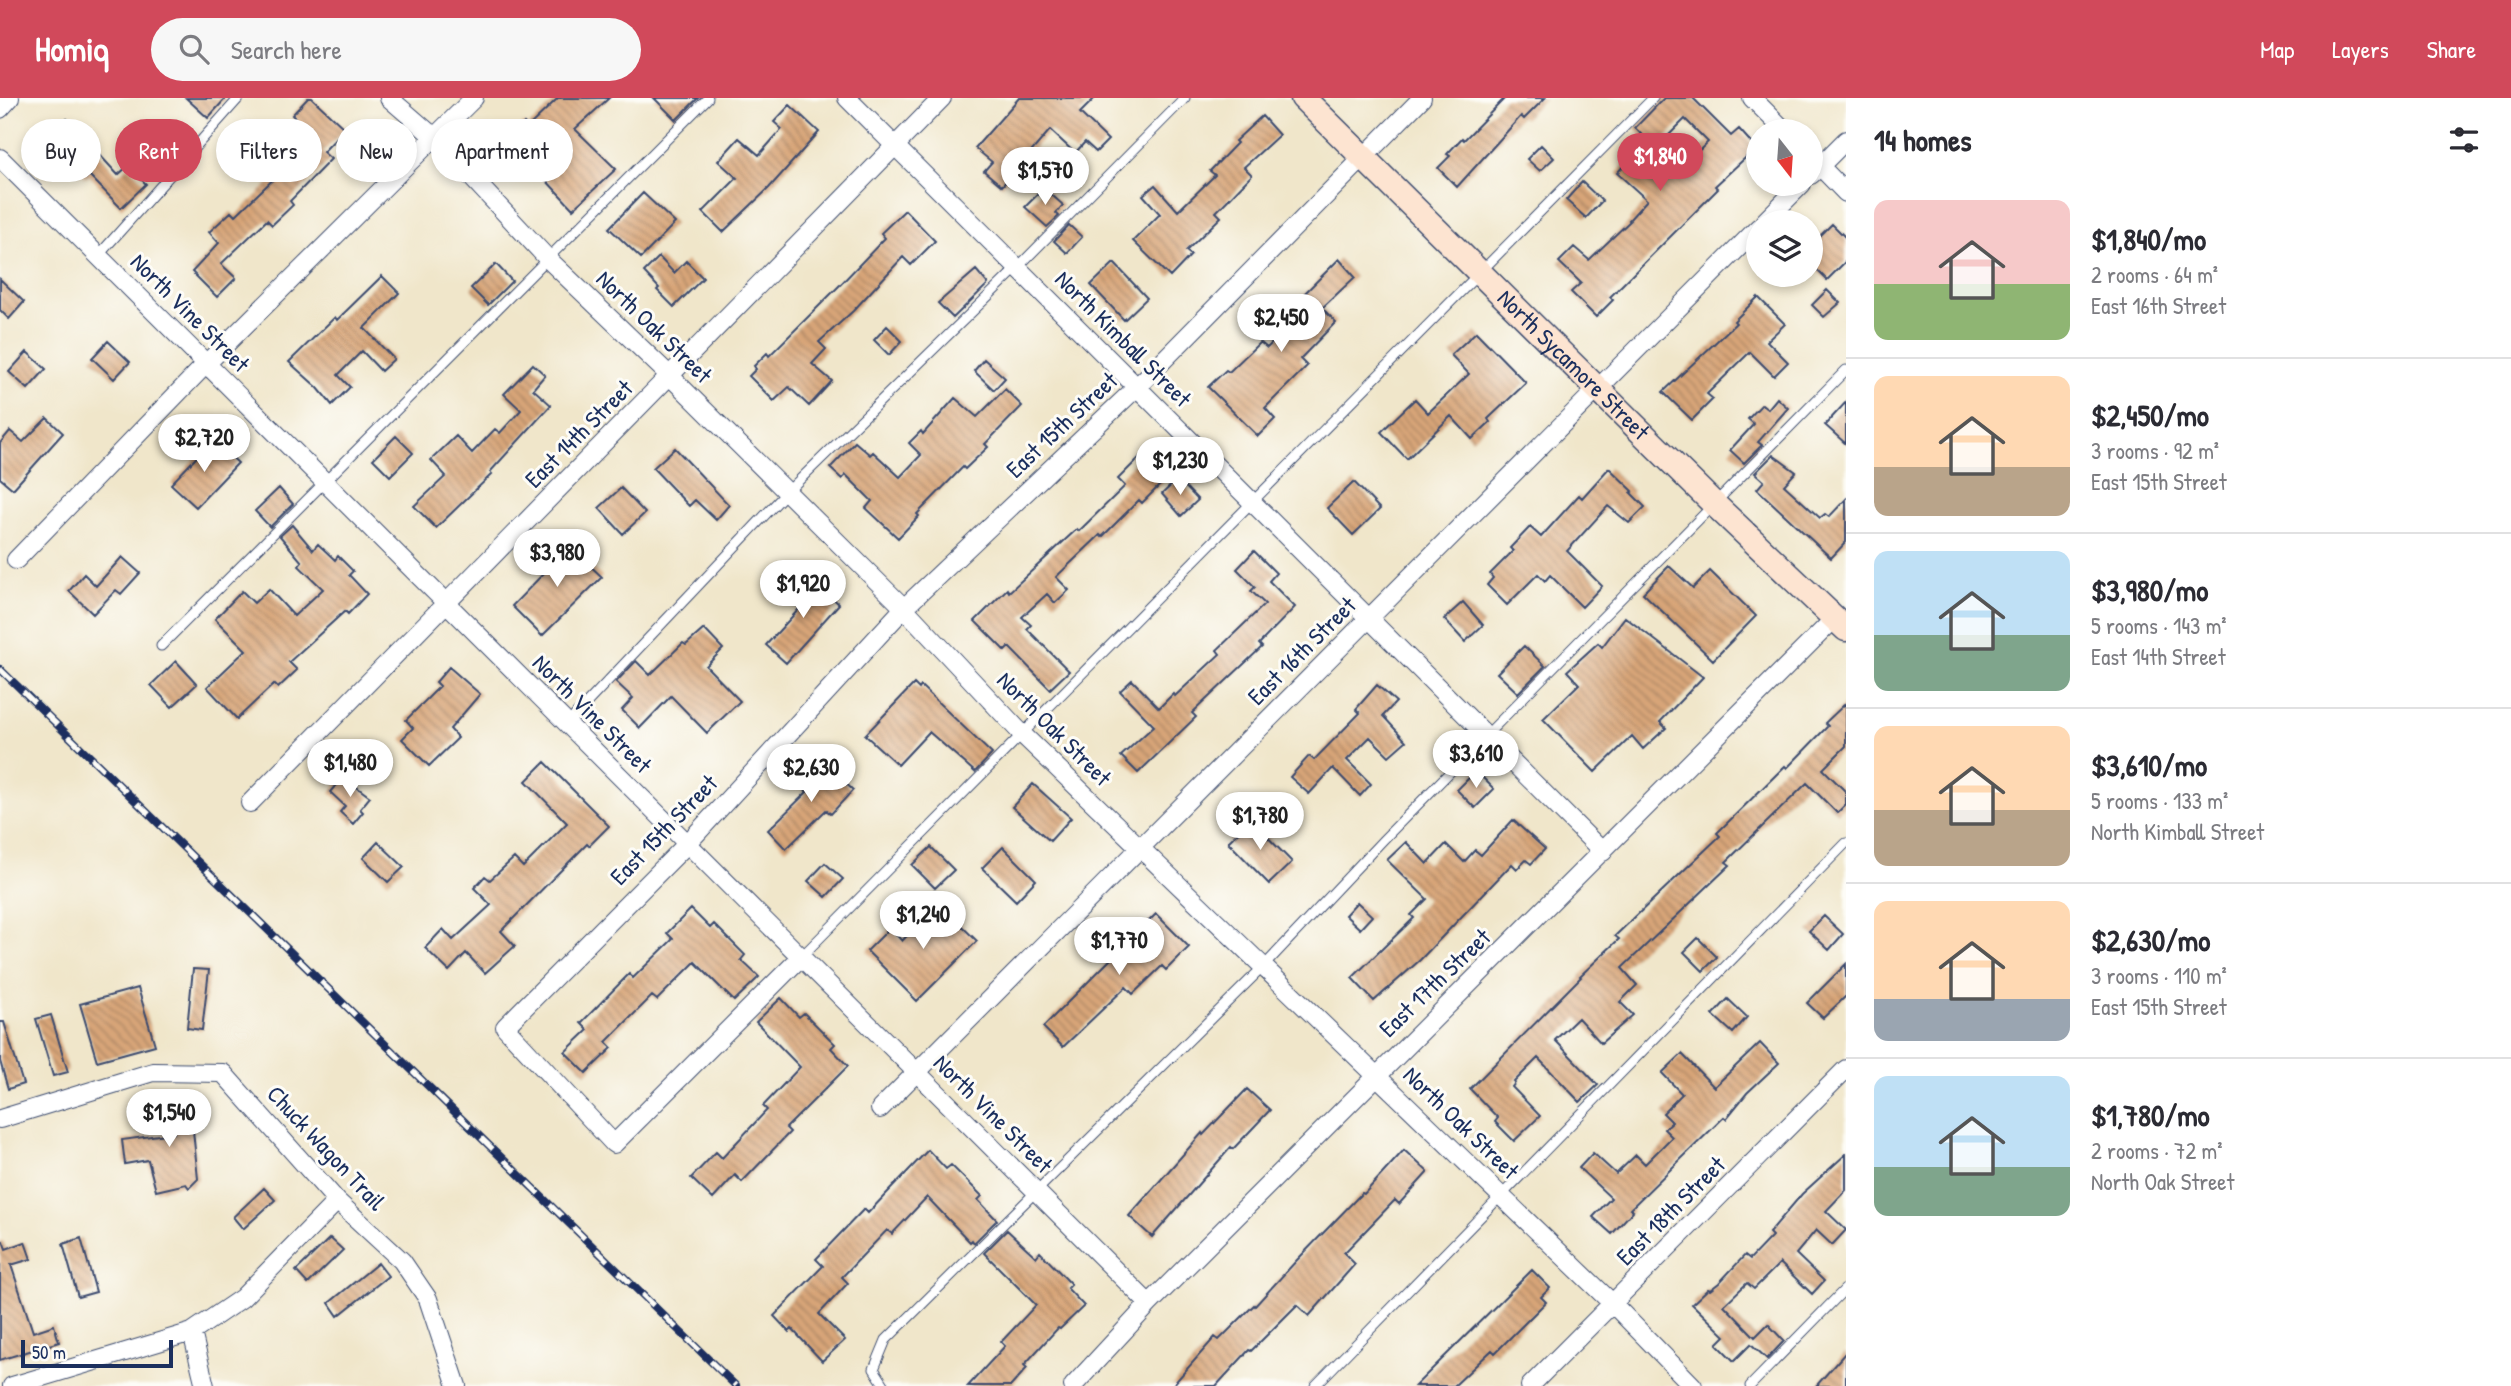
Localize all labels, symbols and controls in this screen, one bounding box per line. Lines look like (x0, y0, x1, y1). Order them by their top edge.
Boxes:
search box (151, 18, 641, 81)
text: Homiq (35, 27, 109, 71)
icon: search (175, 30, 213, 68)
text: Search here (231, 32, 342, 67)
text: Map (2260, 33, 2294, 65)
text: Layers (2332, 33, 2389, 65)
text: Share (2427, 33, 2476, 65)
chip: Buy (21, 119, 101, 182)
chip: Rent (115, 119, 202, 182)
chip: Filters (216, 119, 322, 182)
chip: New (336, 119, 417, 182)
chip: Apartment (431, 119, 573, 182)
north arrow (1746, 119, 1824, 196)
map controls (1746, 119, 1823, 287)
text: 14 homes (1874, 120, 1972, 160)
icon: filters (2445, 121, 2483, 159)
pin: $1,840 (1603, 134, 1717, 193)
text: $1,840 (1633, 140, 1687, 171)
pin: $1,570 (988, 148, 1102, 207)
text: $1,570 (1017, 154, 1073, 185)
button: layers (1746, 210, 1823, 287)
text: $1,840/mo (2091, 219, 2206, 259)
icon: home (1930, 228, 2014, 312)
street label: North Vine Street (124, 246, 258, 379)
text: 2 rooms · 64 m² (2091, 259, 2218, 290)
street label: North Oak Street (590, 263, 720, 390)
street label: North Kimball Street (1048, 263, 1199, 414)
street label: North Sycamore Street (1491, 282, 1658, 447)
text: East 16th Street (2091, 290, 2226, 321)
pin: $2,450 (1224, 294, 1338, 354)
text: $2,450 (1253, 301, 1309, 332)
street label: East 15th Street (999, 364, 1125, 484)
street label: East 14th Street (517, 372, 640, 494)
text: $2,450/mo (2091, 395, 2209, 435)
icon: home (1930, 404, 2014, 488)
pin: $2,720 (147, 414, 261, 474)
text: $2,720 (174, 421, 234, 452)
text: 3 rooms · 92 m² (2091, 435, 2219, 466)
pin: $1,230 (1123, 438, 1237, 497)
text: $1,230 (1152, 444, 1208, 475)
text: East 15th Street (2091, 466, 2227, 497)
pin: $3,980 (500, 530, 614, 589)
text: $3,980 (529, 536, 585, 567)
pin: $1,920 (746, 560, 860, 620)
text: $1,920 (776, 567, 830, 598)
text: $3,980/mo (2091, 570, 2208, 610)
icon: home (1930, 579, 2014, 663)
street label: East 16th Street (1240, 589, 1363, 711)
text: 5 rooms · 143 m² (2091, 610, 2227, 641)
text: East 14th Street (2091, 641, 2226, 672)
street label: North Vine Street (526, 647, 660, 780)
street label: North Oak Street (990, 664, 1119, 793)
pin: $3,610 (1419, 730, 1533, 790)
text: $3,610 (1449, 737, 1503, 768)
pin: $1,480 (293, 740, 407, 799)
pin: $2,630 (754, 744, 868, 804)
text: $3,610/mo (2091, 745, 2207, 785)
text: $1,480 (323, 746, 377, 777)
text: $2,630 (783, 751, 839, 782)
icon: home (1930, 754, 2014, 838)
street label: East 15th Street (603, 767, 724, 891)
text: 5 rooms · 133 m² (2091, 785, 2228, 816)
pin: $1,780 (1203, 792, 1317, 852)
text: $1,780 (1232, 799, 1288, 830)
text: North Kimball Street (2091, 816, 2264, 847)
pin: $1,240 (866, 892, 980, 951)
text: $1,240 (896, 898, 950, 929)
pin: $1,770 (1062, 918, 1176, 977)
street label: East 17th Street (1372, 920, 1498, 1044)
text: $2,630/mo (2091, 920, 2210, 960)
text: $1,770 (1090, 924, 1148, 955)
icon: home (1930, 929, 2014, 1013)
text: 3 rooms · 110 m² (2091, 960, 2227, 991)
text: East 15th Street (2091, 991, 2227, 1022)
street label: North Vine Street (927, 1047, 1061, 1180)
street label: North Oak Street (1397, 1059, 1527, 1186)
street label: Chuck Wagon Trail (260, 1078, 393, 1217)
pin: $1,540 (112, 1090, 226, 1149)
text: $1,780/mo (2091, 1095, 2210, 1135)
text: $1,540 (142, 1096, 196, 1127)
icon: home (1930, 1104, 2014, 1188)
text: 2 rooms · 72 m² (2091, 1135, 2223, 1166)
street label: East 18th Street (1609, 1148, 1732, 1272)
text: North Oak Street (2091, 1166, 2234, 1197)
scale bar (21, 1337, 173, 1369)
text: 50 m (32, 1339, 66, 1365)

